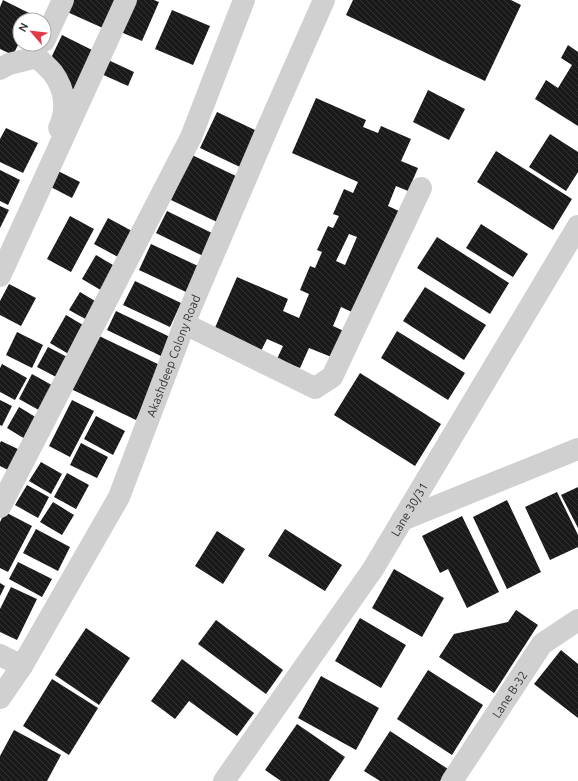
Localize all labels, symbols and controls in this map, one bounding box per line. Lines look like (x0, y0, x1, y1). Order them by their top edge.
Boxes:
north arrow (12, 12, 52, 52)
text: N (16, 21, 30, 34)
street label: Akashdeep Colony Road (144, 292, 202, 418)
street label: Lane 30/31 (388, 480, 430, 538)
street label: Lane B-32 (489, 668, 529, 720)

